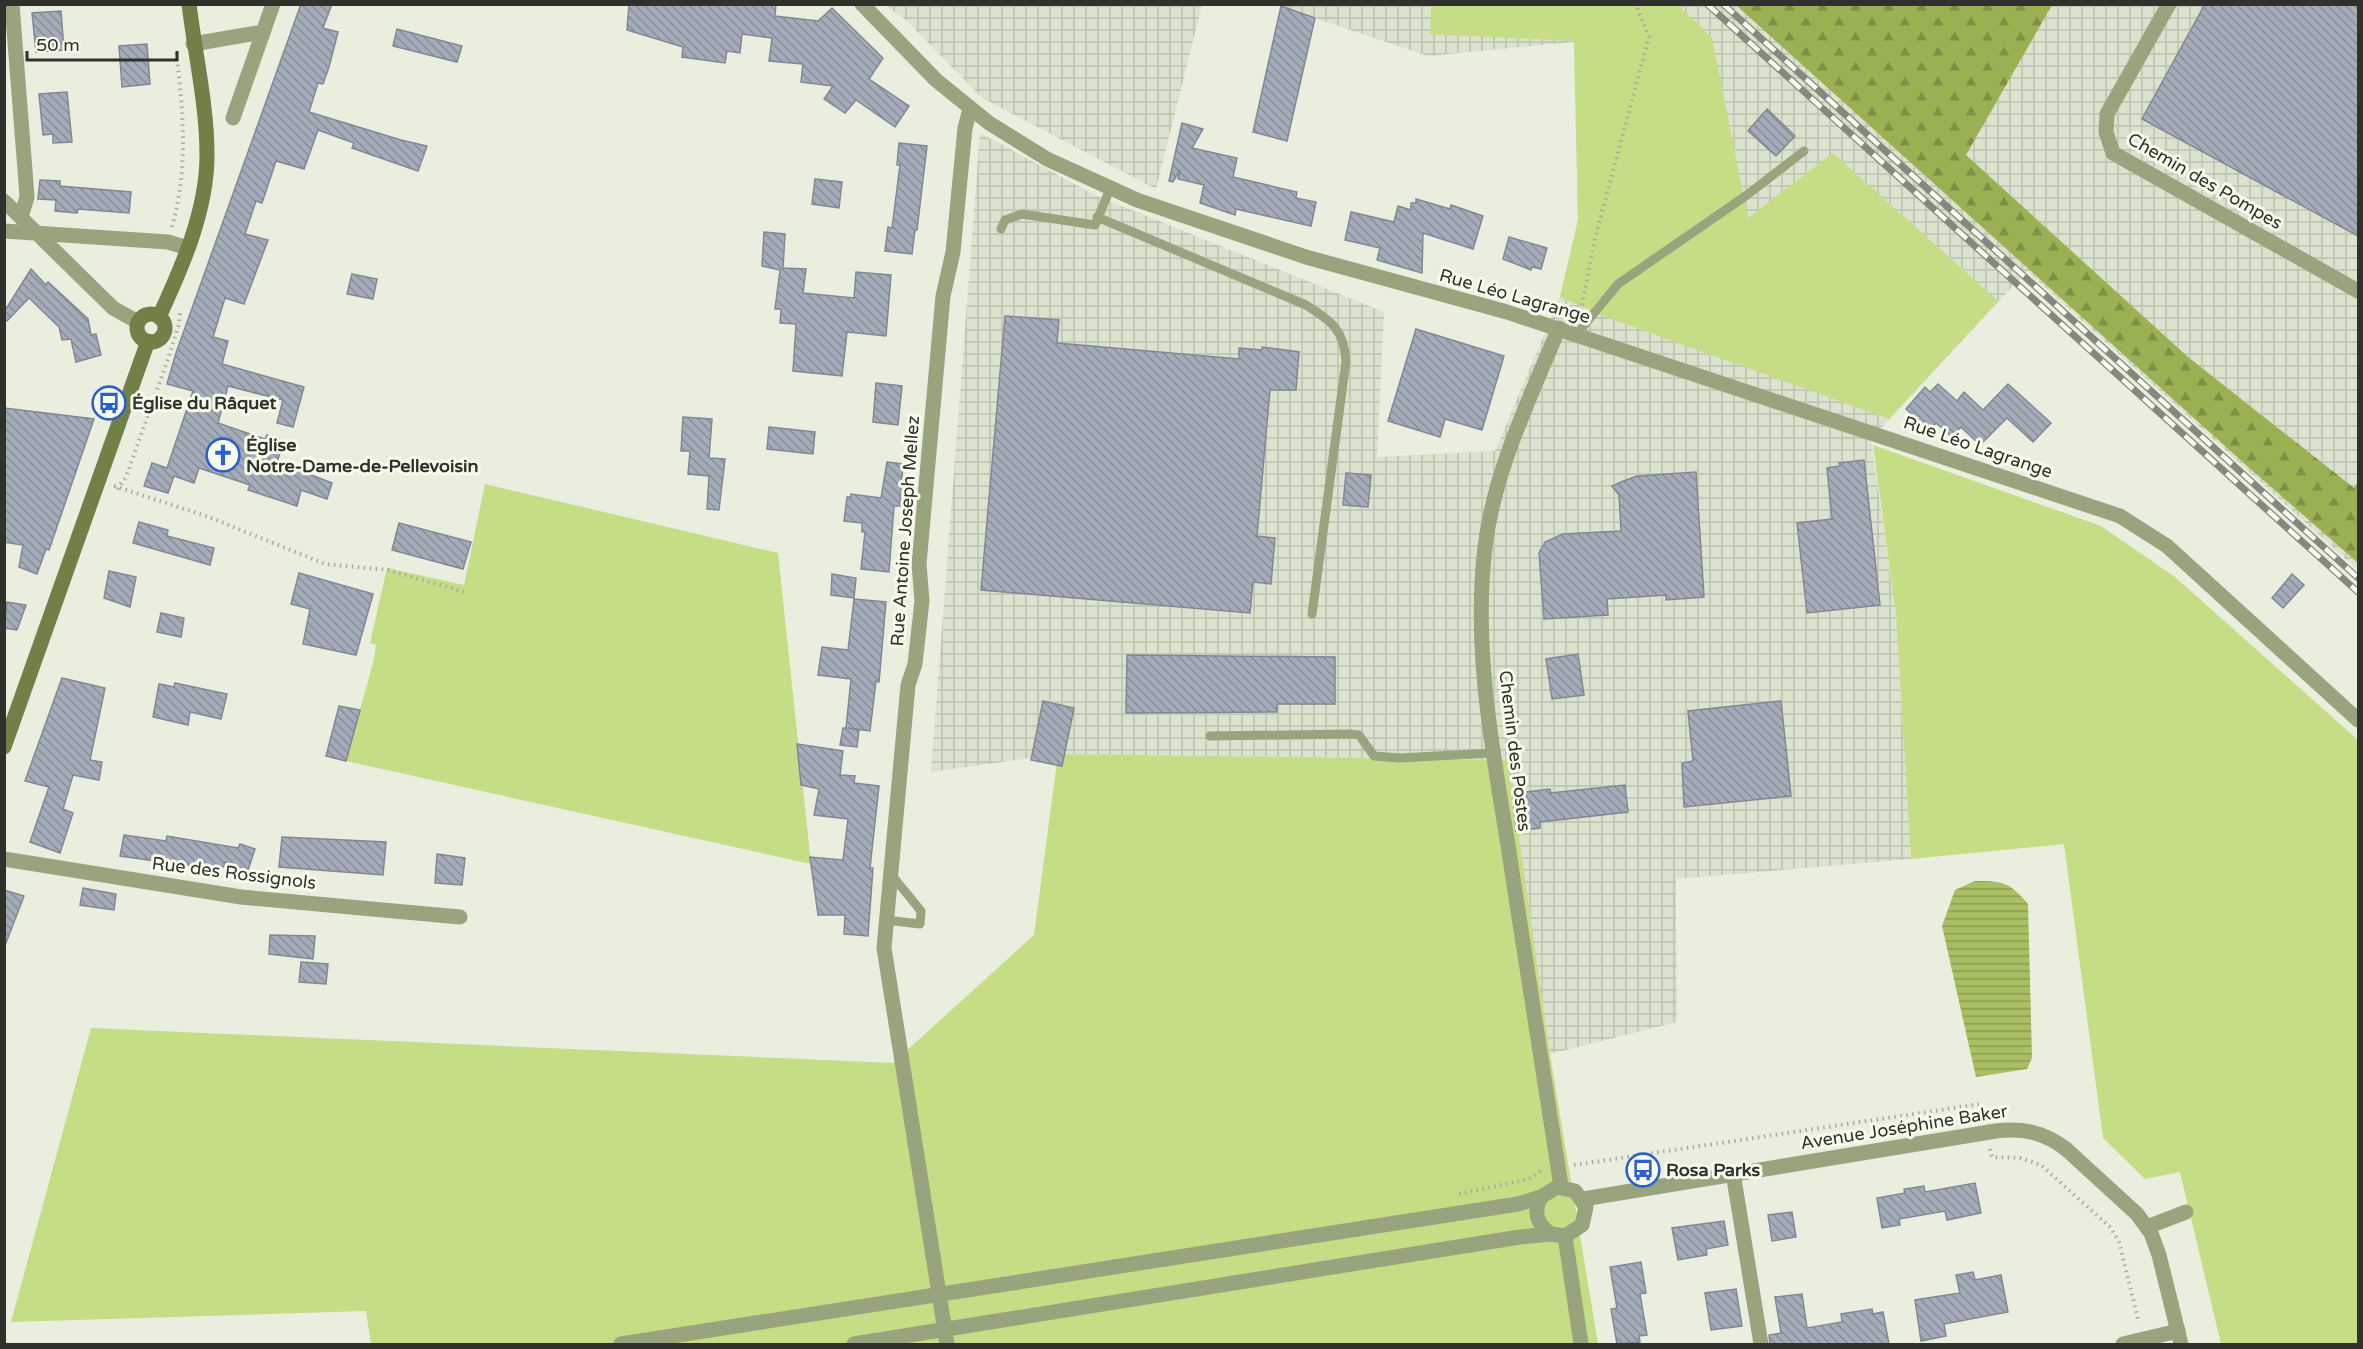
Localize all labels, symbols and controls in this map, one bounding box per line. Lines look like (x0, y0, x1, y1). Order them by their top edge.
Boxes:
scale bar (27, 24, 177, 62)
text: 50 m (36, 34, 80, 56)
street label: Chemin des Pompes (2124, 128, 2286, 234)
street label: Rue Léo Lagrange (1437, 264, 1593, 328)
bus stop icon: Église du Râquet (91, 385, 127, 421)
place label: Église du Râquet (132, 392, 277, 414)
street label: Rue Léo Lagrange (1901, 411, 2055, 483)
street label: Rue Antoine Joseph Mellez (886, 415, 924, 647)
place label: Église Notre-Dame-de-Pellevoisin (246, 434, 479, 477)
church icon: Église Notre-Dame-de-Pellevoisin (205, 437, 241, 473)
street label: Chemin des Postes (1494, 669, 1536, 833)
street label: Rue des Rossignols (151, 852, 317, 894)
street label: Avenue Joséphine Baker (1799, 1100, 2009, 1154)
bus stop icon: Rosa Parks (1625, 1152, 1661, 1188)
place label: Rosa Parks (1666, 1159, 1761, 1181)

